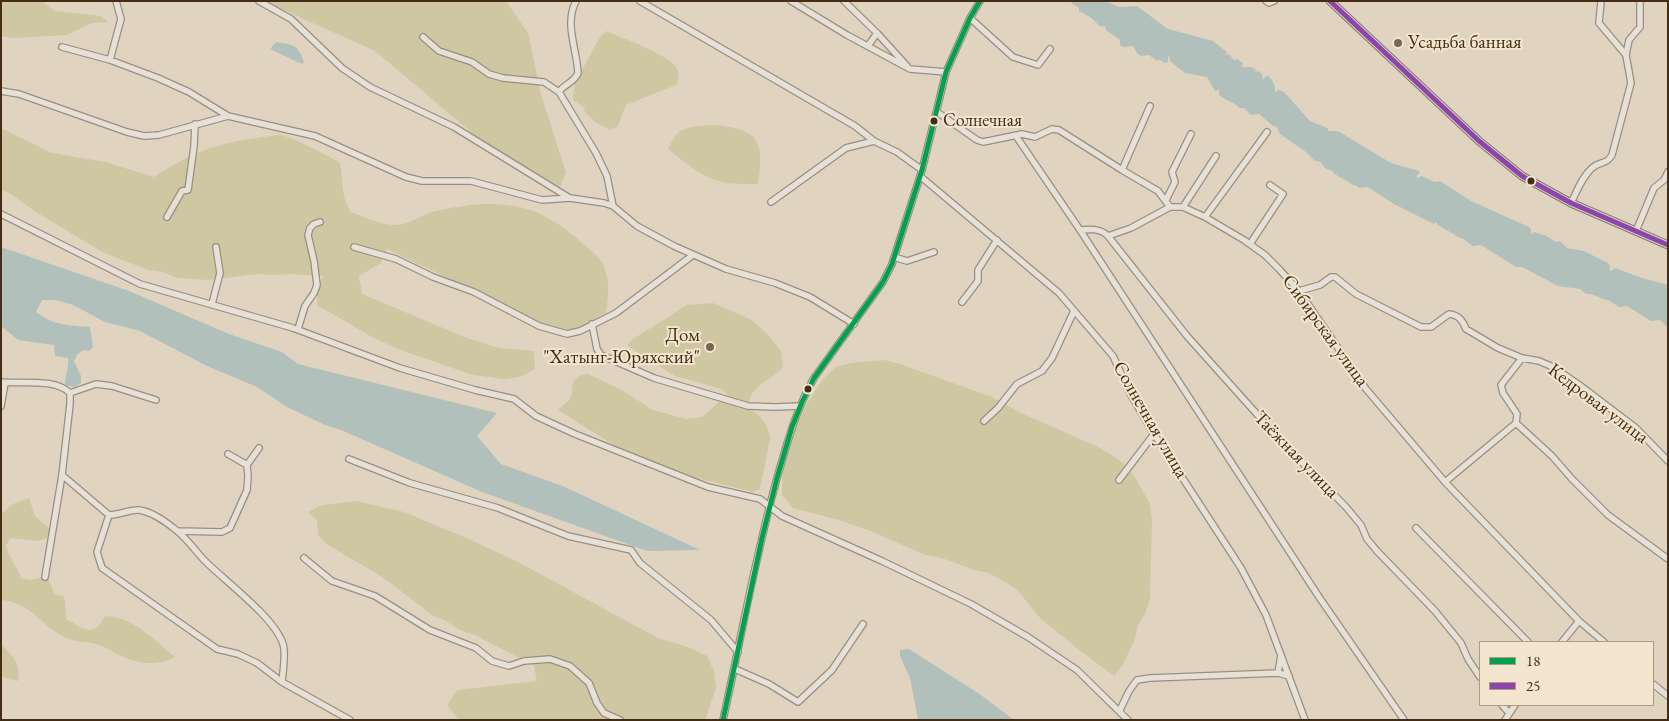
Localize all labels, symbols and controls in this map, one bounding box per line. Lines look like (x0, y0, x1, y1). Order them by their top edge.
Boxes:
place label: Усадьба банная (1408, 32, 1522, 54)
marker: Усадьба банная (1392, 37, 1404, 49)
place label: Солнечная (943, 110, 1022, 132)
marker: Солнечная (929, 116, 939, 126)
unlabelled marker (1526, 176, 1536, 186)
street label: Сибирская улица (1277, 271, 1373, 391)
place label: Дом "Хатынг-Юряхский" (543, 325, 700, 369)
marker: Дом "Хатынг-Юряхский" (704, 341, 716, 353)
street label: Солнечная улица (1107, 357, 1193, 483)
street label: Кедровая улица (1543, 359, 1653, 449)
unlabelled marker (803, 384, 813, 394)
street label: Таёжная улица (1249, 406, 1343, 504)
legend (1479, 641, 1654, 706)
text: 18 (1526, 651, 1540, 670)
text: 25 (1526, 676, 1540, 695)

